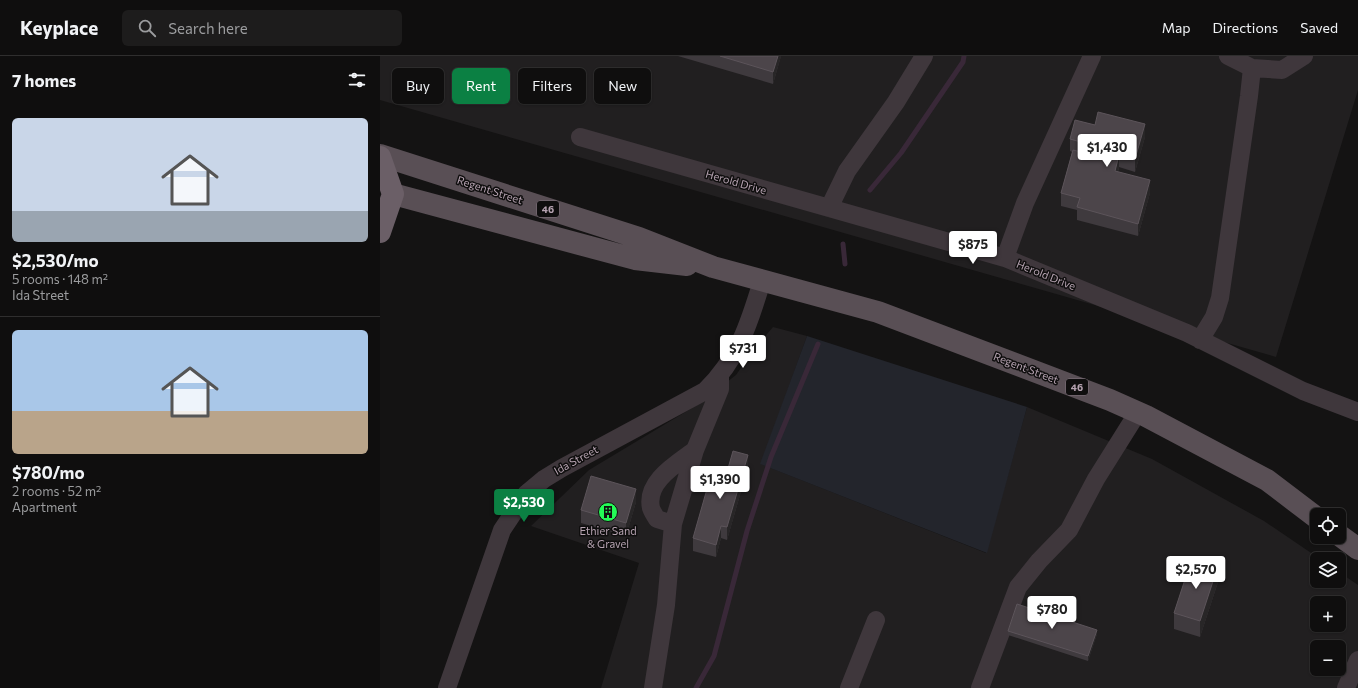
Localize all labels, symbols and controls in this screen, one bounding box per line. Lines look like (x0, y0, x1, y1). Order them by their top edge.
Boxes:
search box (122, 10, 402, 46)
text: Keyplace (20, 16, 98, 39)
icon: search (136, 17, 158, 39)
text: Search here (168, 19, 248, 37)
text: Map (1162, 19, 1191, 36)
text: Directions (1213, 19, 1278, 36)
text: Saved (1300, 19, 1338, 36)
chip: Buy (392, 68, 444, 104)
chip: Rent (452, 68, 510, 104)
chip: Filters (518, 68, 586, 104)
chip: New (594, 68, 651, 104)
icon: filters (346, 69, 368, 91)
text: 7 homes (12, 70, 76, 91)
pin: $1,430 (1074, 134, 1140, 168)
text: $1,430 (1087, 139, 1127, 155)
icon: home (154, 144, 226, 216)
street label: Herold Drive (704, 167, 768, 196)
street label: Regent Street (456, 173, 525, 206)
road number: 46 (537, 201, 559, 217)
pin: $875 (949, 231, 997, 265)
text: $875 (958, 236, 988, 252)
text: $2,530/mo (12, 250, 99, 271)
street label: Herold Drive (1015, 257, 1078, 292)
text: 5 rooms · 148 m² (12, 271, 108, 287)
text: Ida Street (12, 287, 69, 303)
pin: $731 (719, 335, 767, 369)
text: $731 (729, 340, 757, 356)
street label: Regent Street (992, 349, 1061, 386)
icon: home (154, 356, 226, 428)
road number: 46 (1066, 379, 1088, 395)
street label: Ida Street (551, 442, 600, 477)
text: $780/mo (12, 462, 85, 483)
pin: $1,390 (687, 466, 753, 500)
text: $1,390 (700, 471, 740, 487)
text: 2 rooms · 52 m² (12, 483, 101, 499)
pin: $2,530 (491, 489, 557, 523)
text: $2,530 (503, 494, 545, 510)
text: Apartment (12, 499, 77, 515)
building icon: Ethier Sand & Gravel (597, 501, 619, 523)
map controls (1310, 508, 1346, 676)
button: locate (1310, 508, 1346, 544)
place label: Ethier Sand & Gravel (579, 524, 637, 550)
button: layers (1310, 552, 1346, 588)
pin: $2,570 (1163, 556, 1229, 590)
text: $2,570 (1175, 561, 1217, 577)
pin: $780 (1028, 596, 1076, 630)
button: + (1310, 596, 1346, 632)
text: $780 (1036, 601, 1068, 617)
button: − (1310, 640, 1346, 676)

